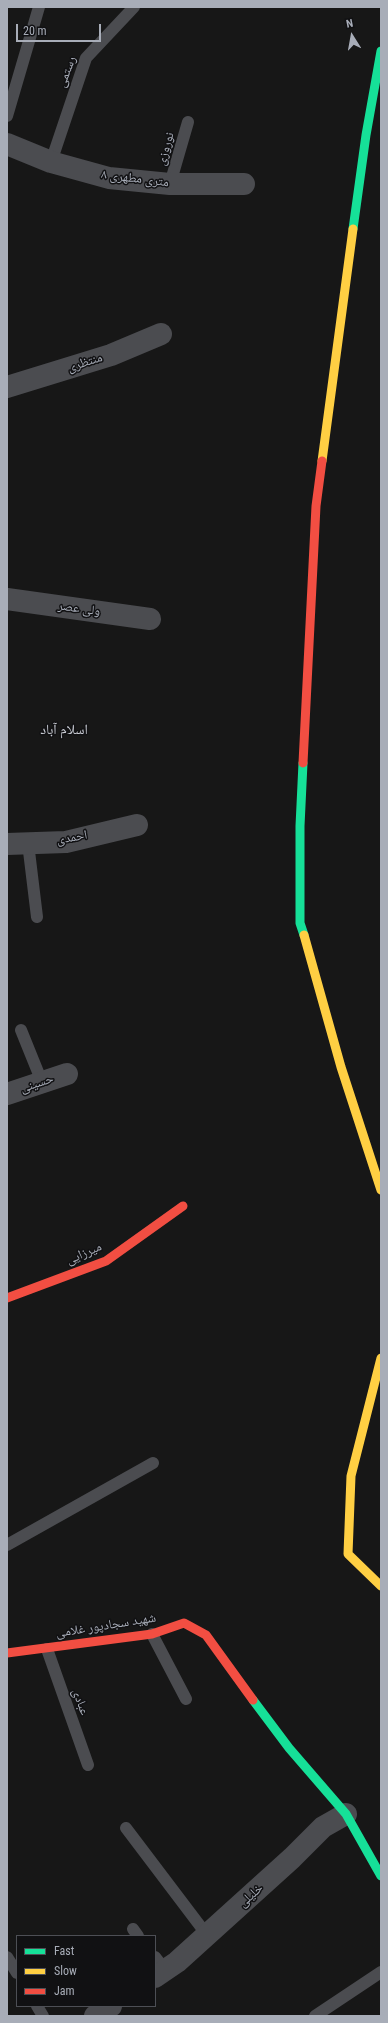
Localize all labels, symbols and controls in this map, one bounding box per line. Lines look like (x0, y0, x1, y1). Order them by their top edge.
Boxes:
scale bar (18, 16, 103, 42)
north arrow (332, 16, 372, 56)
text: N (345, 17, 354, 31)
text: 20 m (23, 24, 47, 38)
street label: رستمی (54, 54, 80, 90)
street label: نوروزی (154, 131, 178, 167)
street label: ۸ متری مطهری (100, 167, 170, 191)
street label: منتظری (66, 350, 104, 376)
street label: ولی عصر (57, 598, 101, 620)
district label: اسلام آباد (40, 722, 88, 738)
street label: احمدی (55, 828, 89, 848)
street label: حسینی (18, 1071, 56, 1097)
street label: میرزایی (64, 1239, 104, 1269)
street label: شهید سجادپور غلامی (55, 1610, 157, 1642)
street label: عبادی (68, 1687, 92, 1717)
street label: خلیلی (235, 1881, 267, 1911)
legend (16, 1935, 156, 2007)
text: Fast (54, 1944, 74, 1958)
text: Slow (54, 1964, 77, 1978)
text: Jam (54, 1984, 75, 1998)

